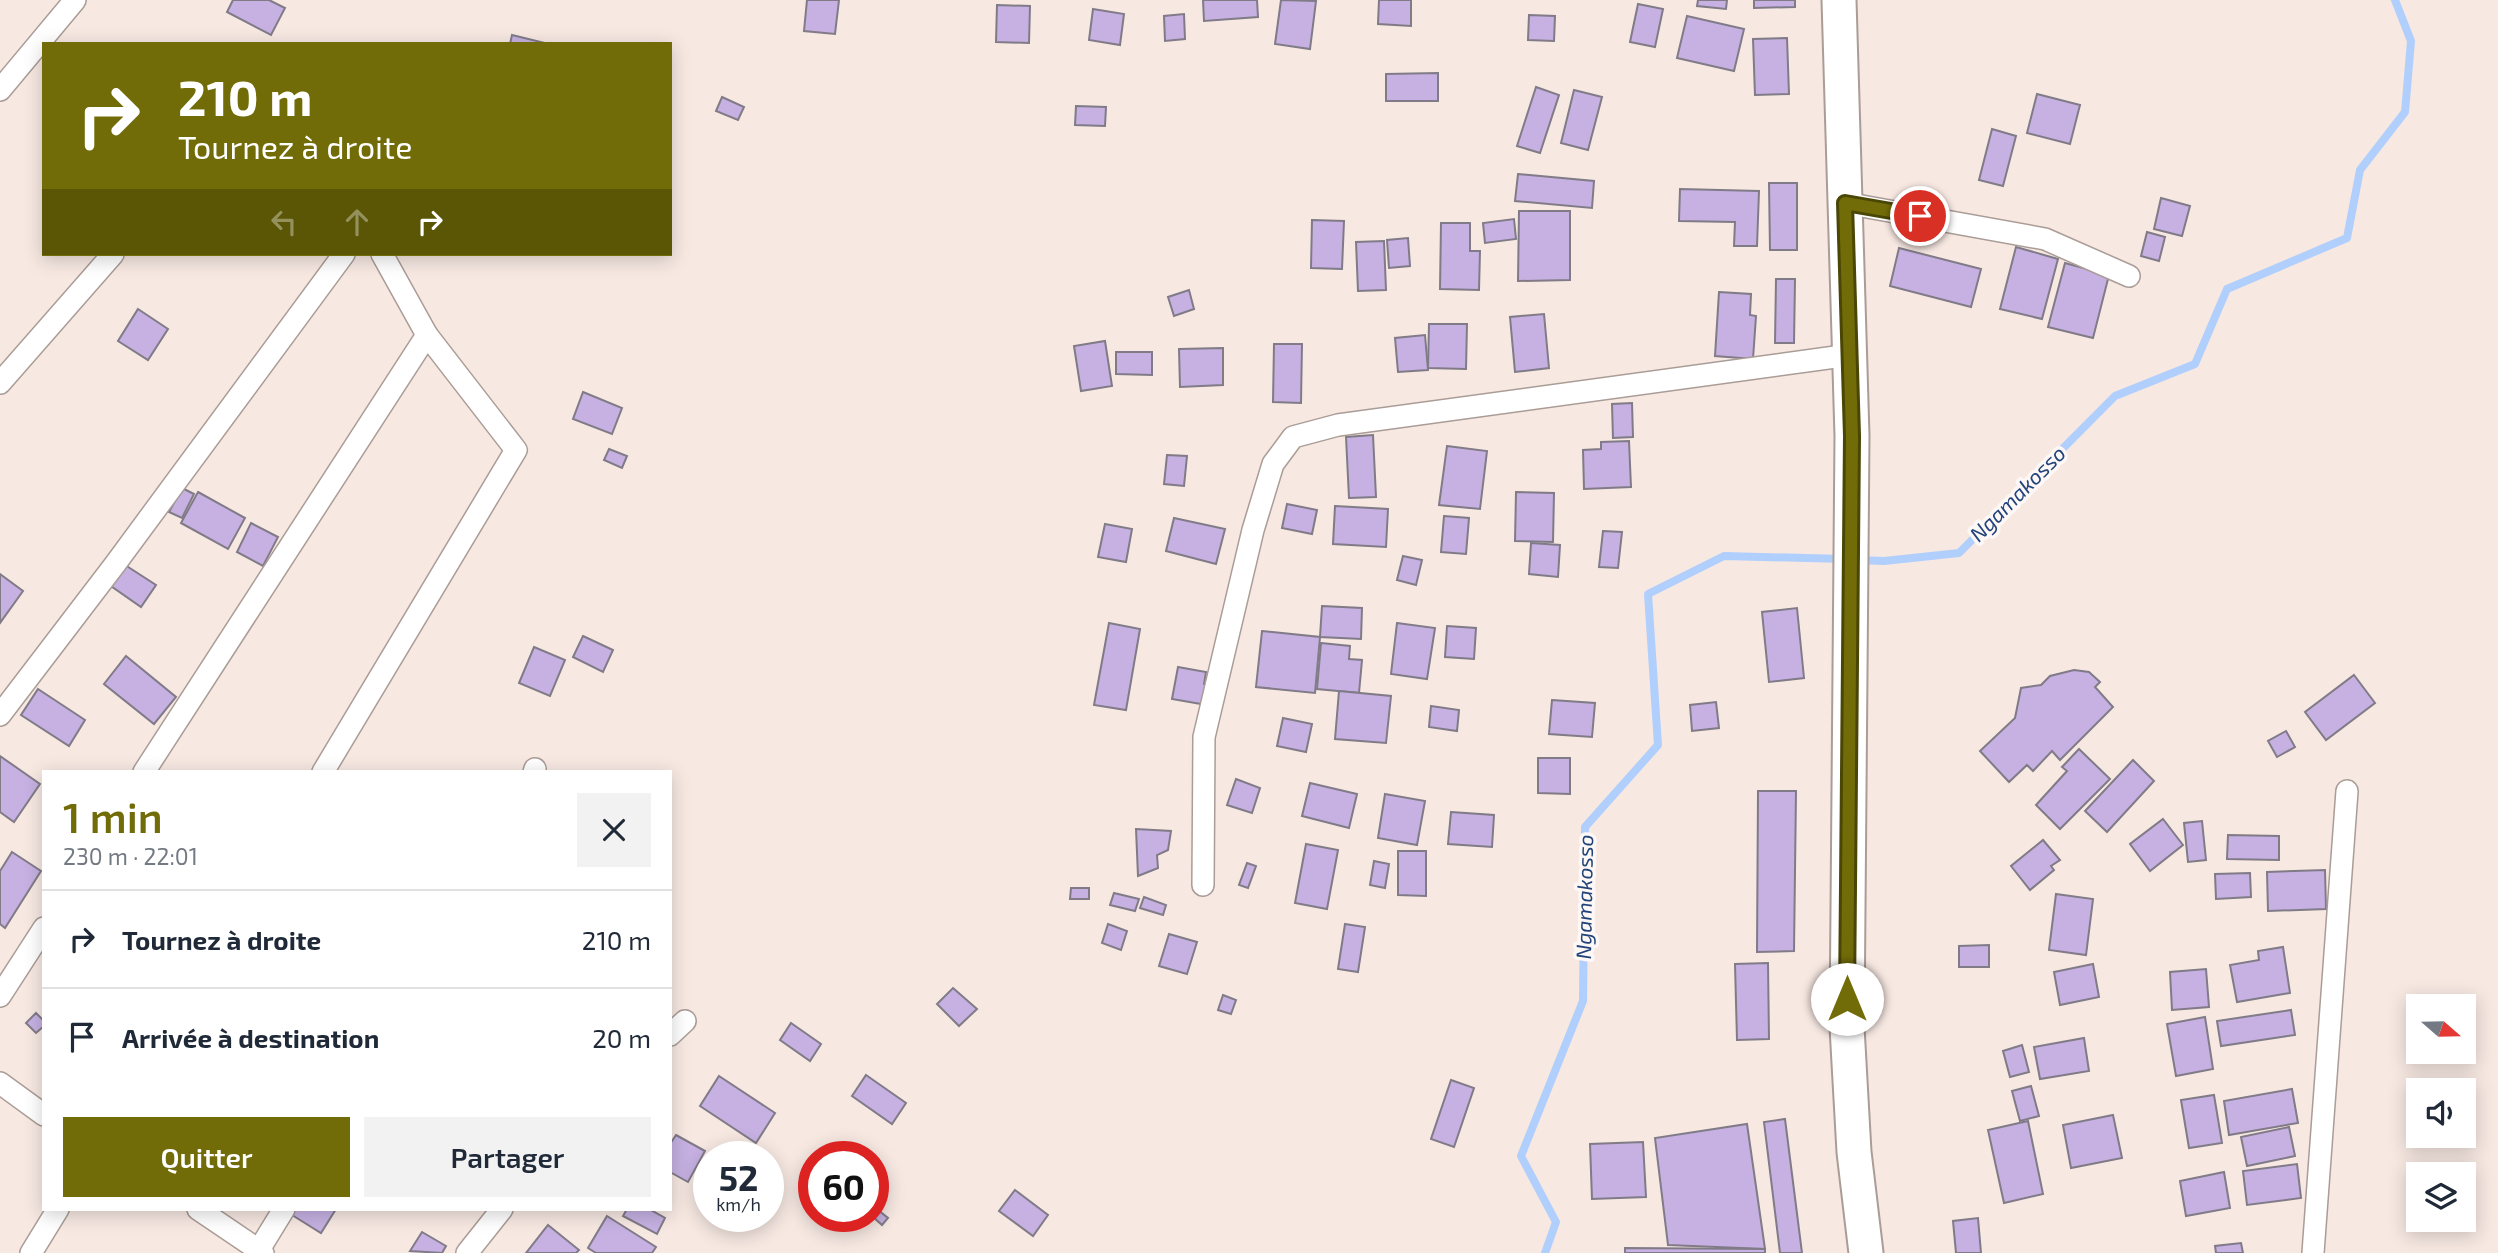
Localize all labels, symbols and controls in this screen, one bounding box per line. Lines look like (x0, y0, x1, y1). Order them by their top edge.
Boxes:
text: 210 m (178, 67, 312, 126)
icon: right (63, 70, 154, 161)
text: Tournez à droite (178, 127, 412, 165)
pin (1890, 186, 1950, 246)
icon: arrive (1901, 197, 1939, 235)
icon: left (265, 203, 303, 241)
icon: ahead (338, 203, 376, 241)
icon: right (411, 203, 449, 241)
water label: Ngamakosso (1964, 440, 2070, 546)
text: 1 min (63, 791, 163, 841)
button: close (577, 793, 651, 867)
water label: Ngamakosso (1570, 834, 1597, 960)
text: 230 m · 22:01 (63, 842, 198, 870)
icon: right (63, 920, 101, 958)
text: Tournez à droite (122, 924, 321, 955)
text: 210 m (582, 924, 651, 955)
position arrow (1810, 962, 1884, 1036)
north arrow (2406, 994, 2476, 1064)
map controls (2406, 994, 2476, 1232)
icon: arrive (63, 1018, 101, 1056)
text: Arrivée à destination (122, 1022, 379, 1053)
text: 20 m (592, 1022, 651, 1053)
button: sound (2406, 1078, 2476, 1148)
button: Quitter (63, 1117, 350, 1197)
button: Partager (364, 1117, 651, 1197)
speed limit sign: 60 (798, 1141, 889, 1232)
text: 52 (719, 1156, 758, 1198)
button: layers (2406, 1162, 2476, 1232)
text: km/h (716, 1193, 761, 1215)

